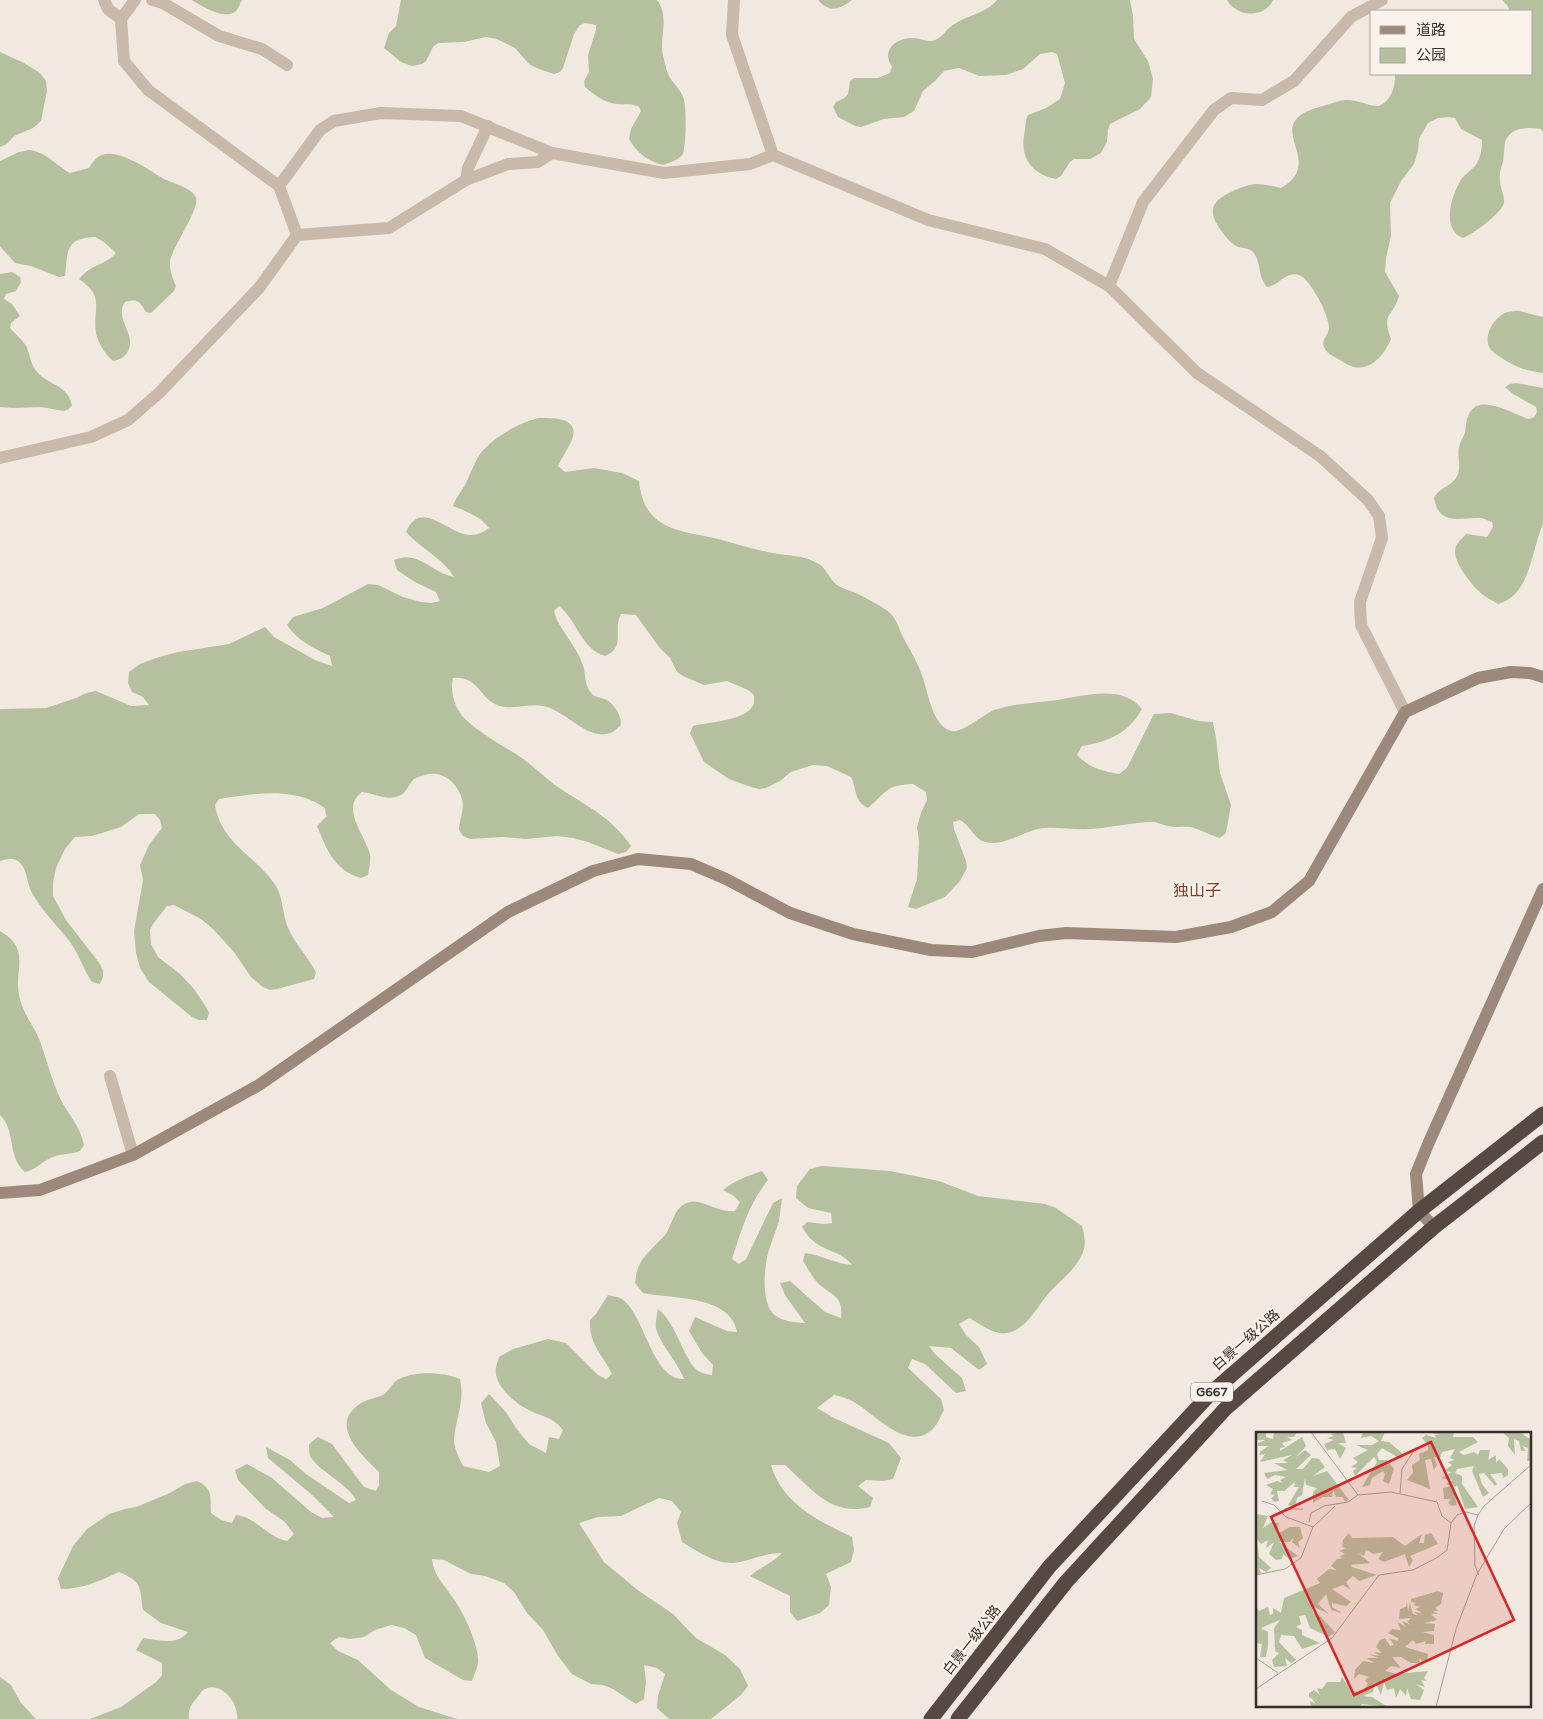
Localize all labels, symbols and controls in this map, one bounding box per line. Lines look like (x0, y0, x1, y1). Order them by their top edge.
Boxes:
legend (1370, 10, 1533, 75)
text: 道路 (1416, 21, 1446, 39)
text: 公园 (1416, 46, 1446, 64)
district label: 独山子 (1173, 881, 1221, 901)
street label: 白景一级公路 (1209, 1306, 1283, 1374)
road number: G667 (1191, 1382, 1233, 1401)
inset map (1256, 1432, 1530, 1706)
street label: 白景一级公路 (939, 1602, 1005, 1678)

